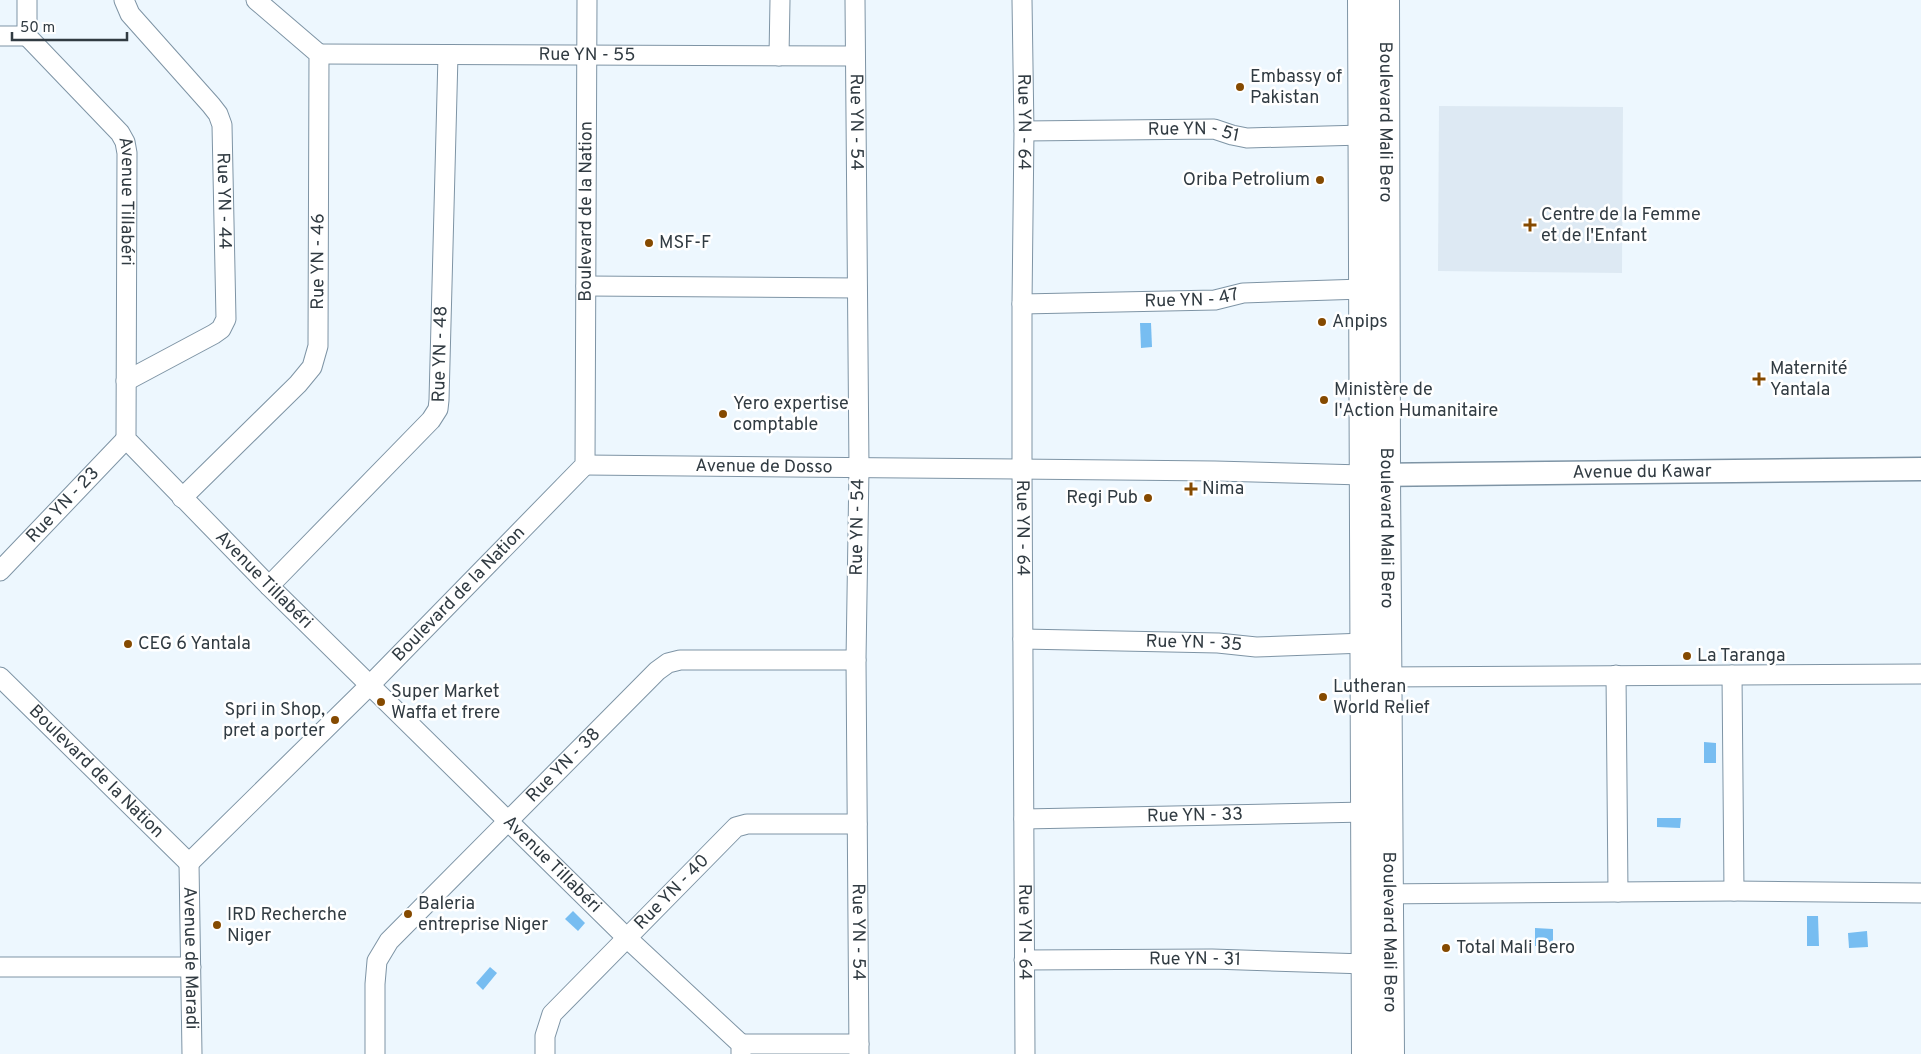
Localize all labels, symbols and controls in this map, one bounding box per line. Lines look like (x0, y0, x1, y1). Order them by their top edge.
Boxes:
scale bar (12, 10, 128, 42)
text: 50 m (20, 19, 55, 38)
street label: Boulevard Mali Bero (1374, 41, 1397, 203)
street label: Rue YN - 55 (538, 43, 636, 67)
place label: Embassy of Pakistan (1250, 66, 1342, 110)
street label: Rue YN - 54 (844, 73, 868, 171)
street label: Rue YN - 64 (1012, 74, 1036, 170)
marker: Embassy of Pakistan (1234, 81, 1246, 93)
street label: Rue YN - 51 (1148, 117, 1241, 148)
street label: Boulevard de la Nation (574, 121, 598, 302)
street label: Avenue Tillabéri (113, 135, 139, 266)
street label: Rue YN - 44 (211, 152, 236, 250)
place label: Oriba Petrolium (1183, 169, 1310, 192)
marker: Oriba Petrolium (1314, 174, 1326, 186)
place label: Centre de la Femme et de l'Enfant (1541, 204, 1701, 248)
street label: Rue YN - 46 (307, 213, 330, 310)
marker: Centre de la Femme et de l'Enfant (1523, 218, 1537, 232)
place label: MSF-F (659, 232, 711, 255)
marker: MSF-F (643, 237, 655, 249)
street label: Rue YN - 47 (1144, 283, 1241, 313)
street label: Rue YN - 48 (427, 305, 453, 403)
place label: Anpips (1332, 311, 1388, 334)
marker: Anpips (1316, 316, 1328, 328)
place label: Maternité Yantala (1770, 358, 1848, 402)
marker: Maternité Yantala (1752, 372, 1766, 386)
place label: Ministère de l'Action Humanitaire (1334, 379, 1498, 423)
place label: Yero expertise comptable (733, 393, 849, 437)
marker: Ministère de l'Action Humanitaire (1318, 394, 1330, 406)
marker: Yero expertise comptable (717, 408, 729, 420)
street label: Boulevard Mali Bero (1374, 447, 1398, 609)
street label: Avenue de Dosso (695, 455, 833, 479)
street label: Avenue du Kawar (1572, 460, 1712, 484)
street label: Rue YN - 23 (21, 462, 104, 548)
street label: Rue YN - 54 (846, 478, 870, 576)
place label: Nima (1202, 478, 1244, 501)
street label: Rue YN - 64 (1011, 480, 1034, 576)
marker: Nima (1184, 482, 1198, 496)
place label: Regi Pub (1066, 487, 1138, 510)
marker: Regi Pub (1142, 492, 1154, 504)
street label: Boulevard de la Nation (387, 521, 530, 667)
street label: Avenue Tillabéri (210, 526, 318, 634)
street label: Rue YN - 35 (1145, 630, 1243, 657)
place label: CEG 6 Yantala (138, 633, 251, 656)
marker: CEG 6 Yantala (122, 638, 134, 650)
place label: La Taranga (1697, 645, 1786, 668)
marker: La Taranga (1681, 650, 1693, 662)
place label: Lutheran World Relief (1333, 676, 1430, 720)
place label: Super Market Waffa et frere (391, 681, 500, 725)
marker: Lutheran World Relief (1317, 691, 1329, 703)
marker: Super Market Waffa et frere (375, 696, 387, 708)
place label: Spri in Shop, pret a porter (223, 699, 325, 743)
street label: Boulevard de la Nation (24, 700, 169, 843)
marker: Spri in Shop, pret a porter (329, 714, 341, 726)
street label: Rue YN - 38 (521, 723, 606, 808)
street label: Rue YN - 33 (1147, 803, 1243, 828)
street label: Avenue Tillabéri (498, 811, 606, 918)
street label: Rue YN - 40 (630, 849, 714, 935)
street label: Boulevard Mali Bero (1377, 851, 1401, 1013)
street label: Rue YN - 54 (846, 883, 870, 981)
street label: Rue YN - 64 (1013, 884, 1036, 980)
street label: Avenue de Maradi (178, 886, 203, 1030)
place label: Baleria entreprise Niger (418, 893, 548, 937)
place label: IRD Recherche Niger (227, 904, 347, 948)
marker: Baleria entreprise Niger (402, 908, 414, 920)
marker: IRD Recherche Niger (211, 919, 223, 931)
place label: Total Mali Bero (1456, 937, 1575, 960)
marker: Total Mali Bero (1440, 942, 1452, 954)
street label: Rue YN - 31 (1149, 947, 1241, 971)

